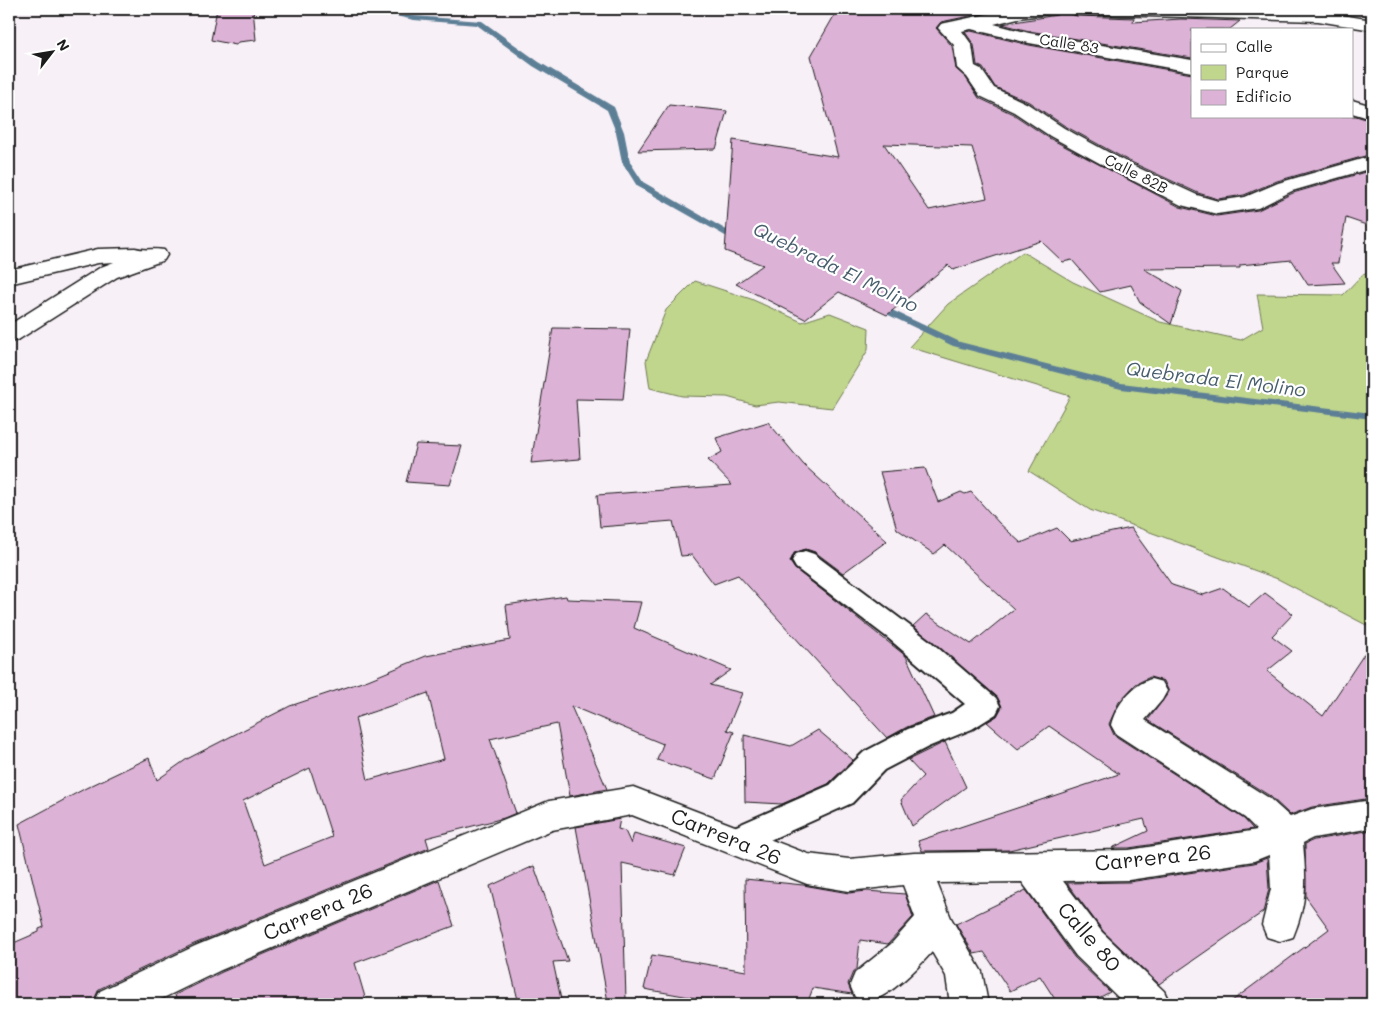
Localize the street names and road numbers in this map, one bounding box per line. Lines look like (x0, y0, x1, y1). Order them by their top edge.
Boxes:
street label: Calle 83 (1038, 28, 1100, 58)
street label: Calle 82B (1101, 149, 1171, 198)
street label: Carrera 26 (667, 801, 786, 870)
street label: Carrera 26 (1093, 837, 1212, 876)
street label: Carrera 26 (258, 875, 376, 946)
street label: Calle 80 (1052, 895, 1128, 977)

